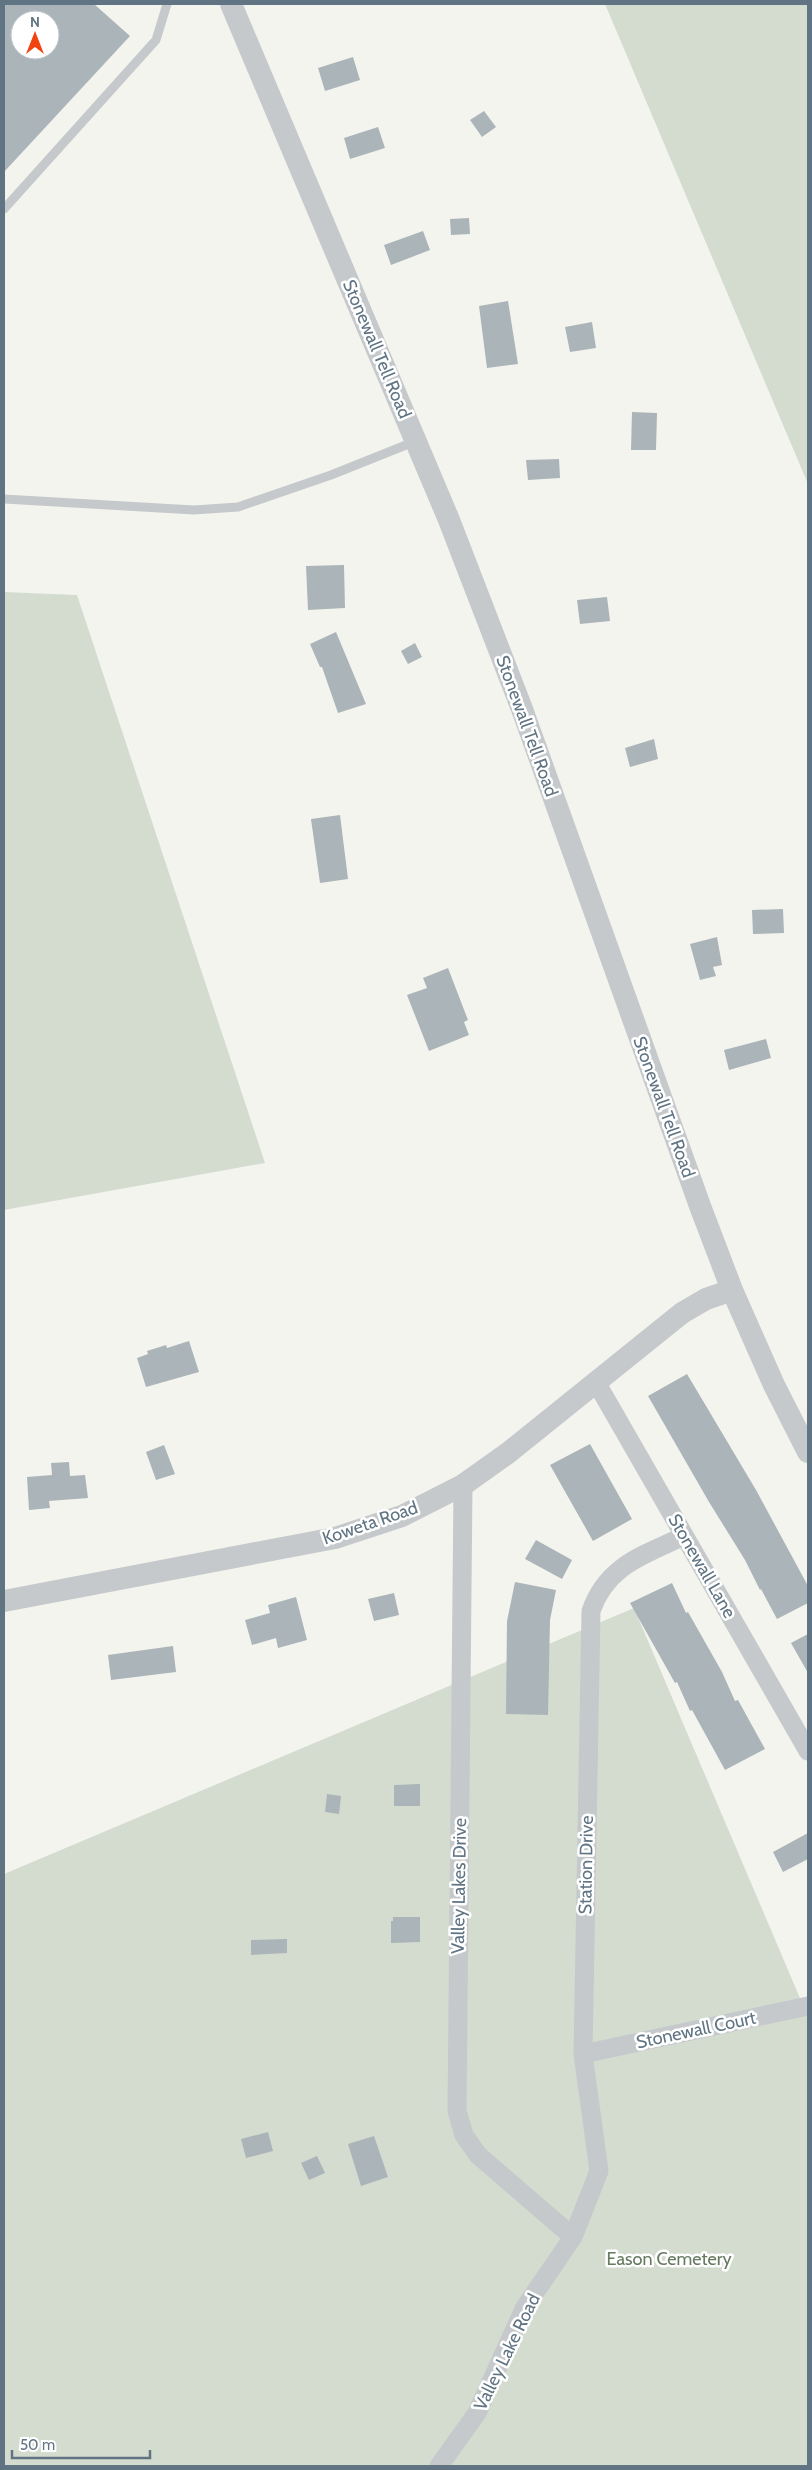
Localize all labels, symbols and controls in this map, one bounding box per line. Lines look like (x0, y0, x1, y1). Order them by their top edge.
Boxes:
north arrow (10, 10, 60, 60)
text: N (30, 13, 40, 31)
street label: Stonewall Tell Road (338, 276, 416, 422)
street label: Stonewall Tell Road (491, 652, 563, 800)
street label: Stonewall Tell Road (628, 1033, 700, 1181)
street label: Koweta Road (319, 1496, 421, 1550)
street label: Stonewall Lane (663, 1510, 741, 1622)
street label: Station Drive (574, 1815, 598, 1915)
street label: Valley Lakes Drive (447, 1818, 471, 1954)
street label: Stonewall Court (634, 2007, 758, 2053)
park label: Eason Cemetery (606, 2248, 732, 2270)
street label: Valley Lake Road (469, 2290, 545, 2414)
scale bar (12, 2428, 150, 2460)
text: 50 m (20, 2436, 55, 2454)

